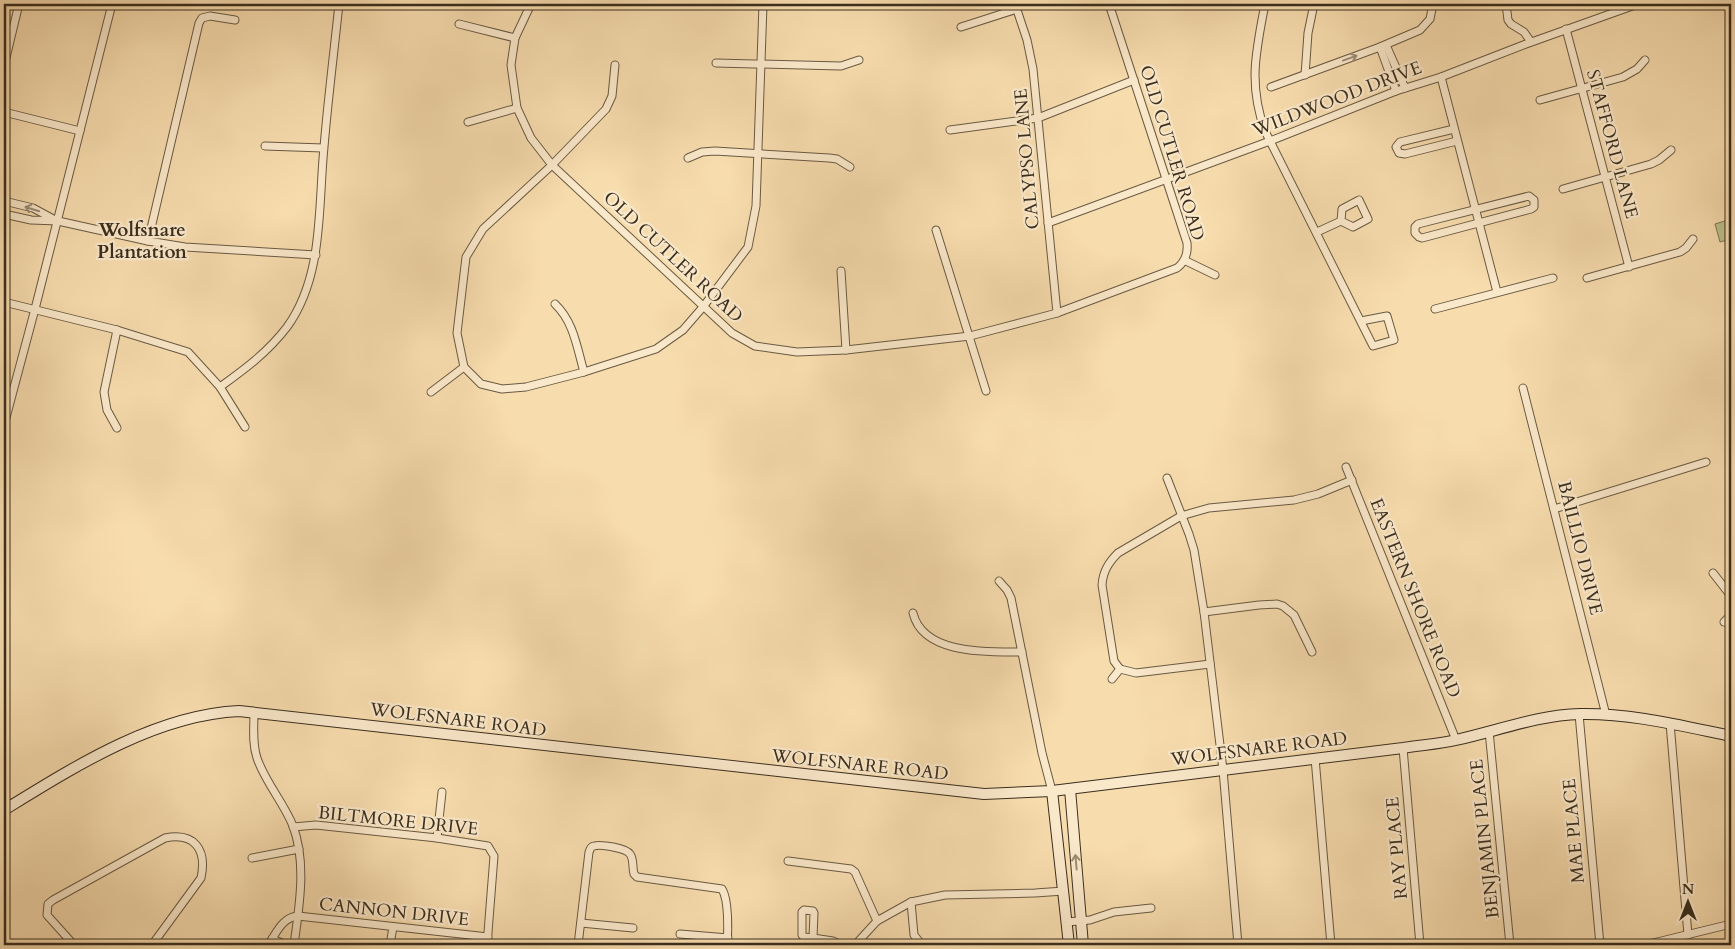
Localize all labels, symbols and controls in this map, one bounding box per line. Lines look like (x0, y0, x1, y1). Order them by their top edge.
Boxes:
one-way arrow (1342, 53, 1358, 62)
street label: WILDWOOD DRIVE (1248, 55, 1425, 143)
street label: OLD CUTLER ROAD (1133, 62, 1211, 244)
street label: STAFFORD LANE (1580, 67, 1644, 221)
street label: CALYPSO LANE (1008, 88, 1046, 230)
street label: OLD CUTLER ROAD (598, 186, 748, 328)
one-way arrow (24, 203, 40, 213)
district label: Wolfsnare Plantation (97, 217, 188, 265)
street label: BAILLIO DRIVE (1551, 478, 1609, 618)
street label: EASTERN SHORE ROAD (1363, 494, 1467, 702)
street label: WOLFSNARE ROAD (367, 697, 548, 743)
street label: WOLFSNARE ROAD (1168, 726, 1349, 772)
street label: WOLFSNARE ROAD (769, 743, 950, 787)
street label: BENJAMIN PLACE (1464, 758, 1506, 920)
street label: MAE PLACE (1557, 778, 1591, 884)
street label: RAY PLACE (1380, 796, 1414, 900)
street label: BILTMORE DRIVE (317, 800, 479, 842)
one-way arrow (1071, 854, 1080, 870)
north arrow (1662, 876, 1712, 926)
text: N (1682, 880, 1694, 899)
street label: CANNON DRIVE (318, 892, 470, 932)

